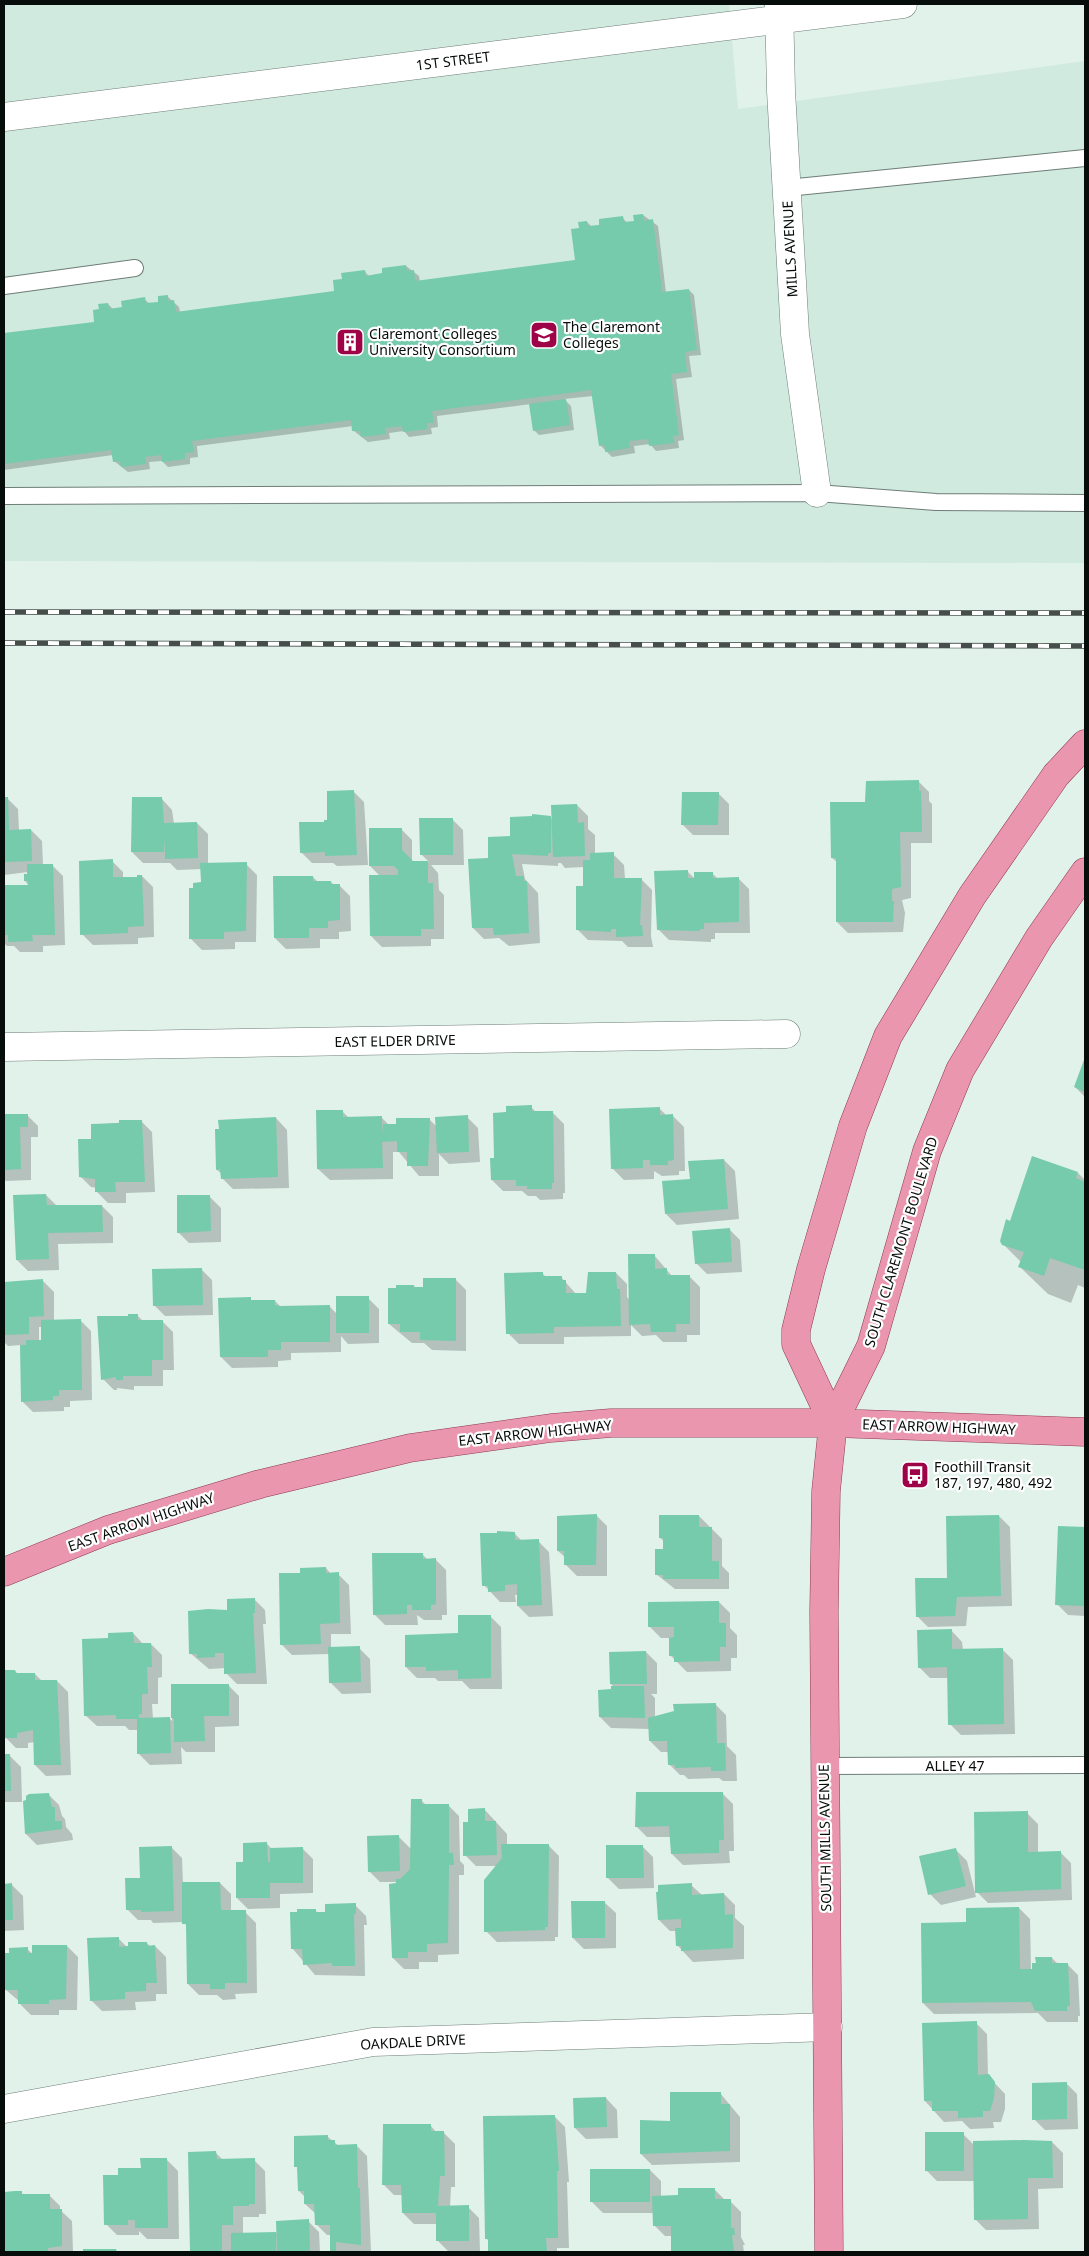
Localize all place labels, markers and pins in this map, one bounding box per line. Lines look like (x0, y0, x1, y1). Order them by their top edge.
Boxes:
place label: The Claremont Colleges (563, 317, 660, 352)
school or university icon: The Claremont Colleges (529, 320, 559, 350)
place label: Claremont Colleges University Consortium (369, 324, 516, 359)
building icon: Claremont Colleges University Consortium (335, 327, 365, 357)
place label: Foothill Transit 187, 197, 480, 492 (934, 1457, 1052, 1492)
bus stop icon: Foothill Transit 187, 197, 480, 492 (900, 1460, 930, 1490)

